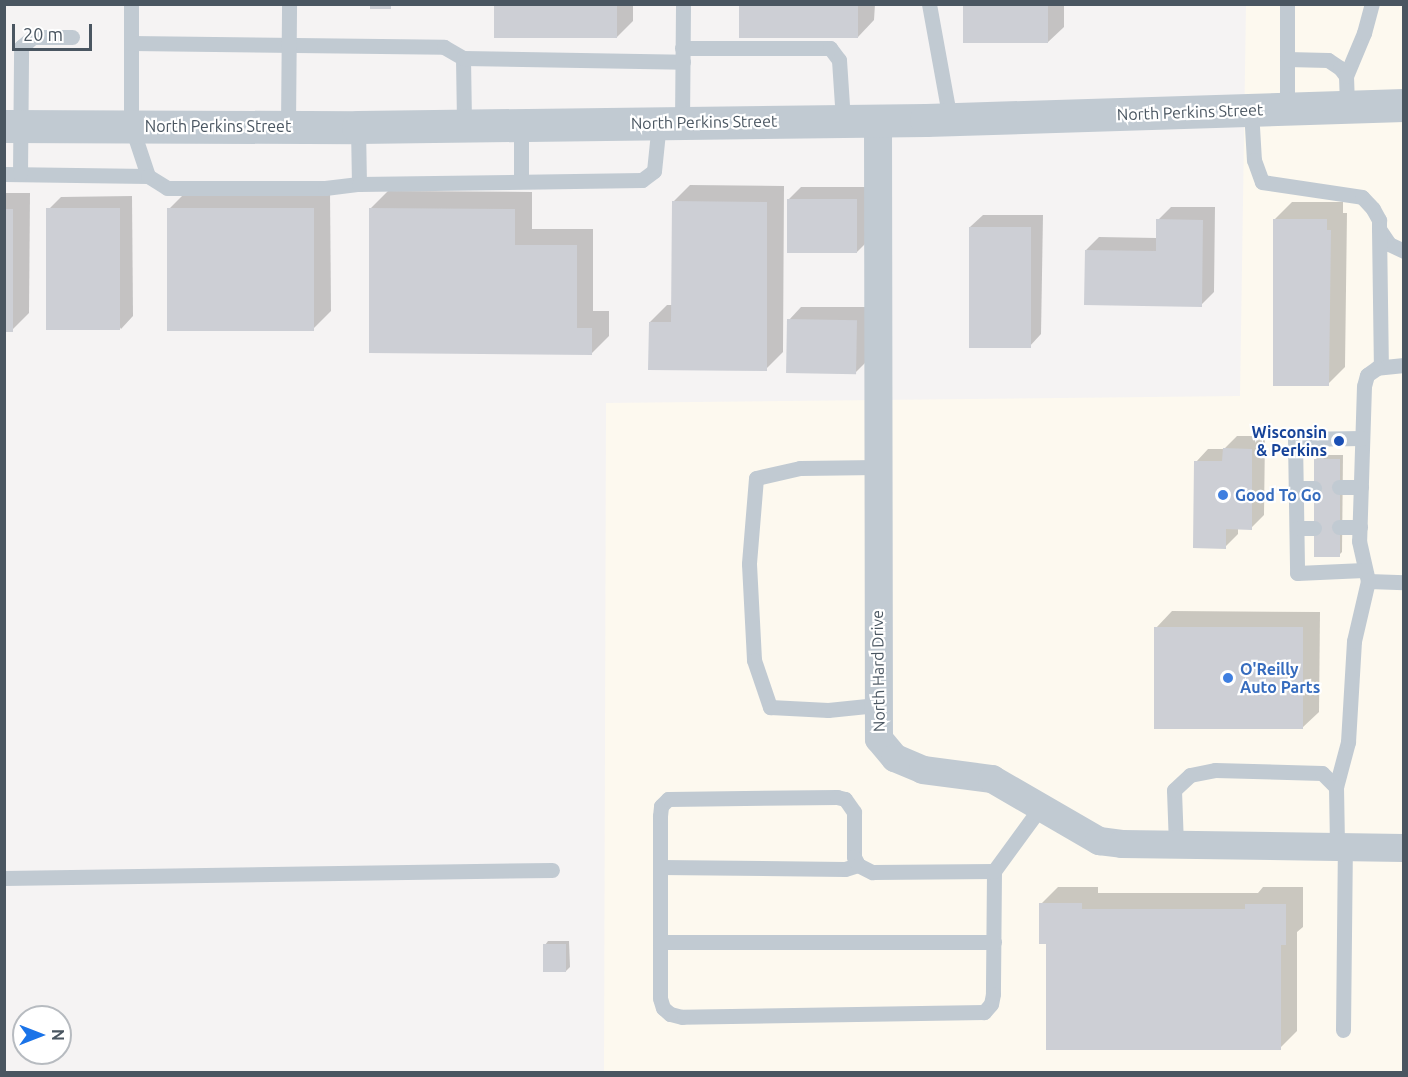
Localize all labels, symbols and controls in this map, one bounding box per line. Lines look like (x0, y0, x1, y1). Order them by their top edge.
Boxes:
scale bar (15, 12, 94, 50)
text: 20 m (23, 24, 63, 44)
street label: North Perkins Street (1116, 100, 1264, 124)
street label: North Perkins Street (631, 111, 777, 133)
street label: North Perkins Street (145, 116, 291, 136)
place label: Wisconsin & Perkins (1251, 422, 1327, 460)
marker: Wisconsin & Perkins (1332, 434, 1346, 448)
place label: Good To Go (1235, 485, 1321, 505)
marker: Good To Go (1216, 488, 1230, 502)
street label: North Hard Drive (867, 610, 889, 732)
place label: O'Reilly Auto Parts (1240, 659, 1320, 697)
marker: O'Reilly Auto Parts (1221, 671, 1235, 685)
north arrow (12, 1005, 72, 1065)
text: N (49, 1029, 67, 1041)

